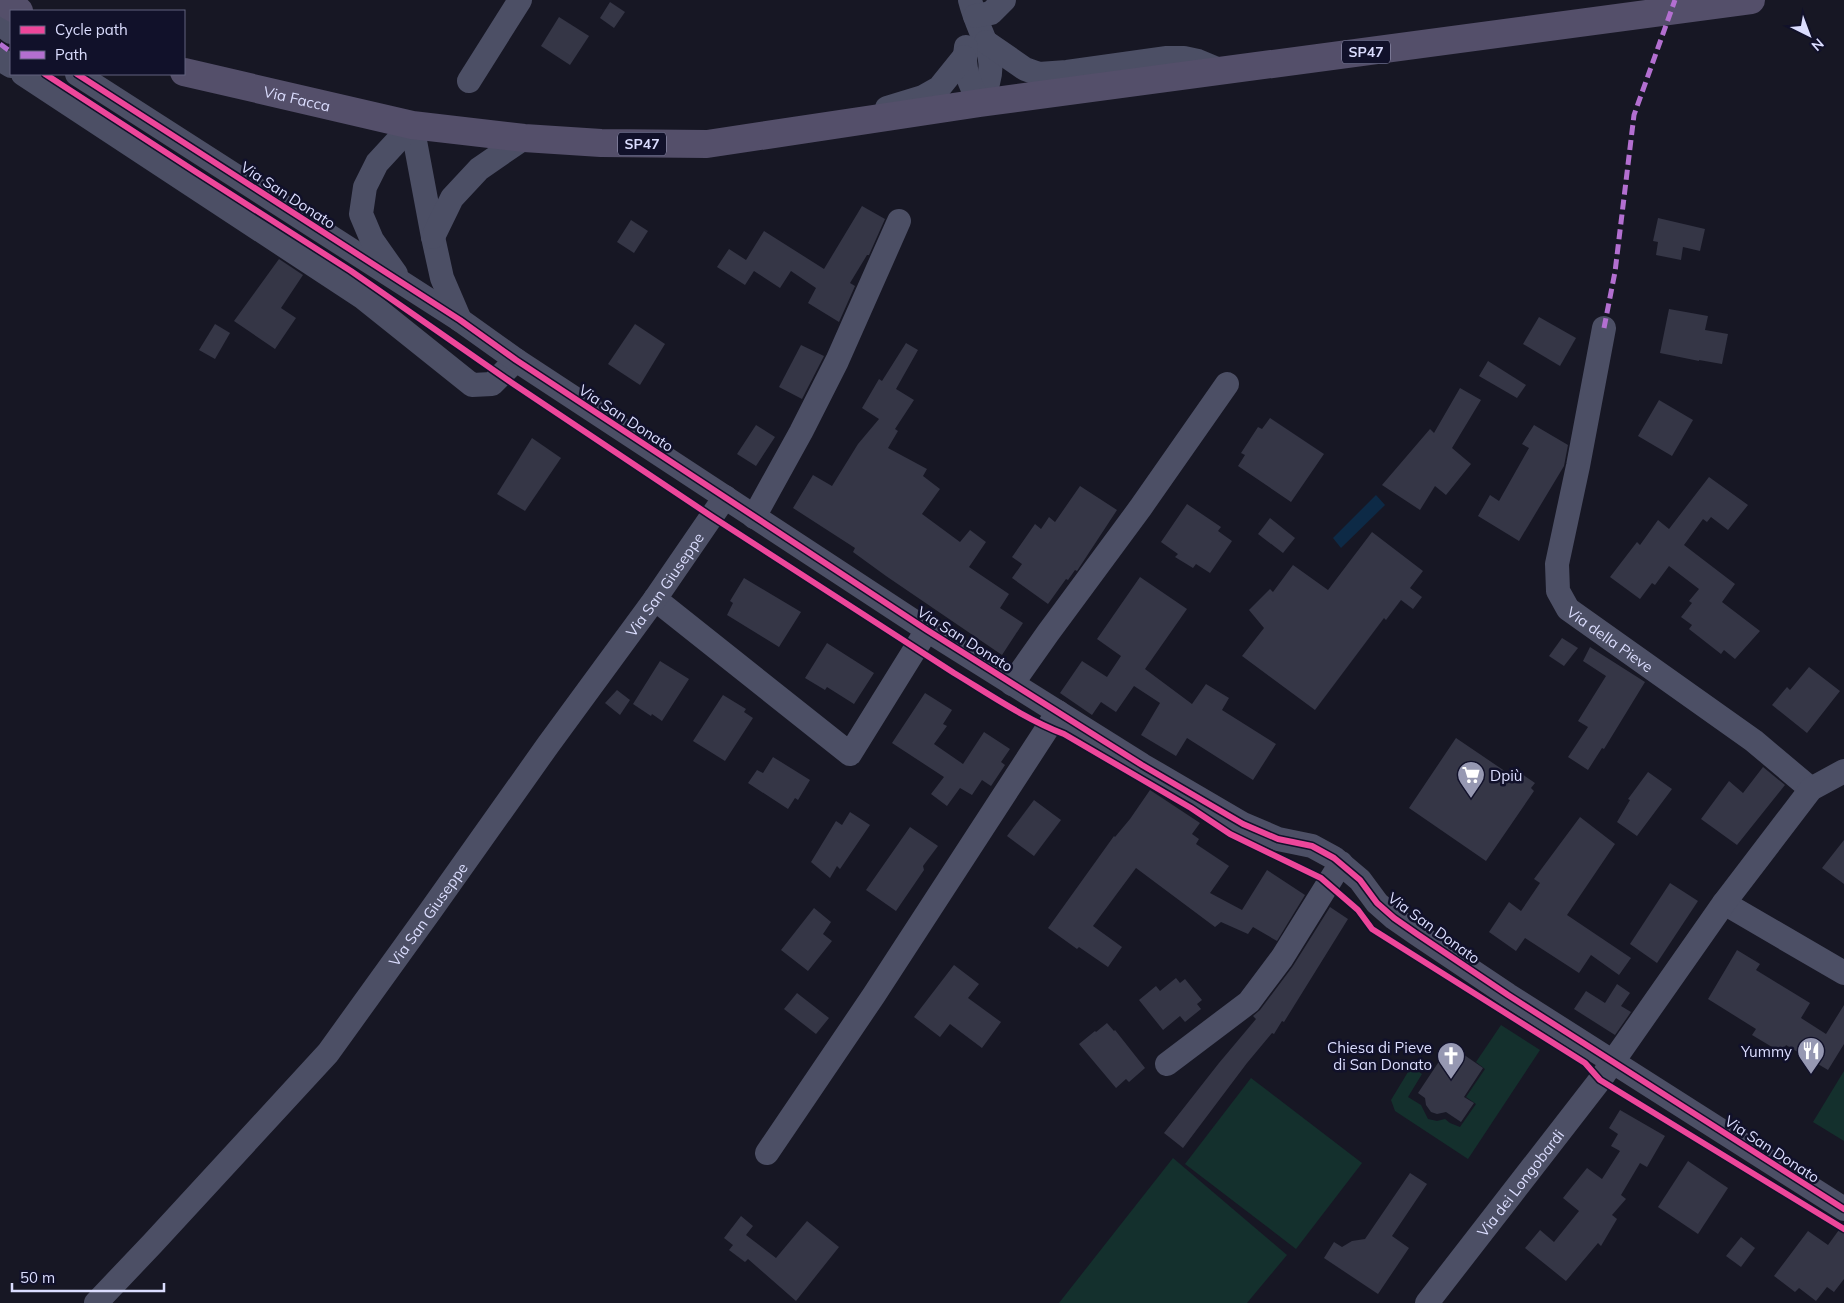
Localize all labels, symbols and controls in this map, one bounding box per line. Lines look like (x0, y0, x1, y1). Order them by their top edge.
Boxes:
legend (10, 10, 185, 75)
north arrow (1784, 10, 1834, 60)
text: Cycle path (55, 20, 128, 39)
text: N (1808, 34, 1828, 55)
road number: SP47 (1342, 41, 1390, 64)
text: Path (55, 45, 87, 64)
street label: Via Facca (262, 81, 332, 115)
road number: SP47 (618, 132, 666, 156)
street label: Via San Donato (237, 157, 339, 233)
street label: Via San Donato (575, 380, 677, 456)
street label: Via San Giuseppe (621, 529, 708, 640)
street label: Via San Donato (914, 602, 1016, 676)
street label: Via della Pieve (1563, 602, 1657, 676)
supermarket icon: Dpiù (1456, 760, 1486, 799)
place label: Dpiù (1490, 766, 1522, 785)
street label: Via San Giuseppe (384, 859, 471, 970)
street label: Via San Donato (1384, 888, 1484, 968)
restaurant icon: Yummy (1796, 1036, 1826, 1075)
place label: Chiesa di Pieve di San Donato (1327, 1038, 1432, 1074)
church icon: Chiesa di Pieve di San Donato (1436, 1041, 1466, 1080)
place label: Yummy (1740, 1042, 1792, 1061)
street label: Via San Donato (1721, 1111, 1823, 1187)
street label: Via dei Longobardi (1473, 1125, 1568, 1240)
scale bar (12, 1260, 165, 1292)
text: 50 m (20, 1268, 55, 1287)

